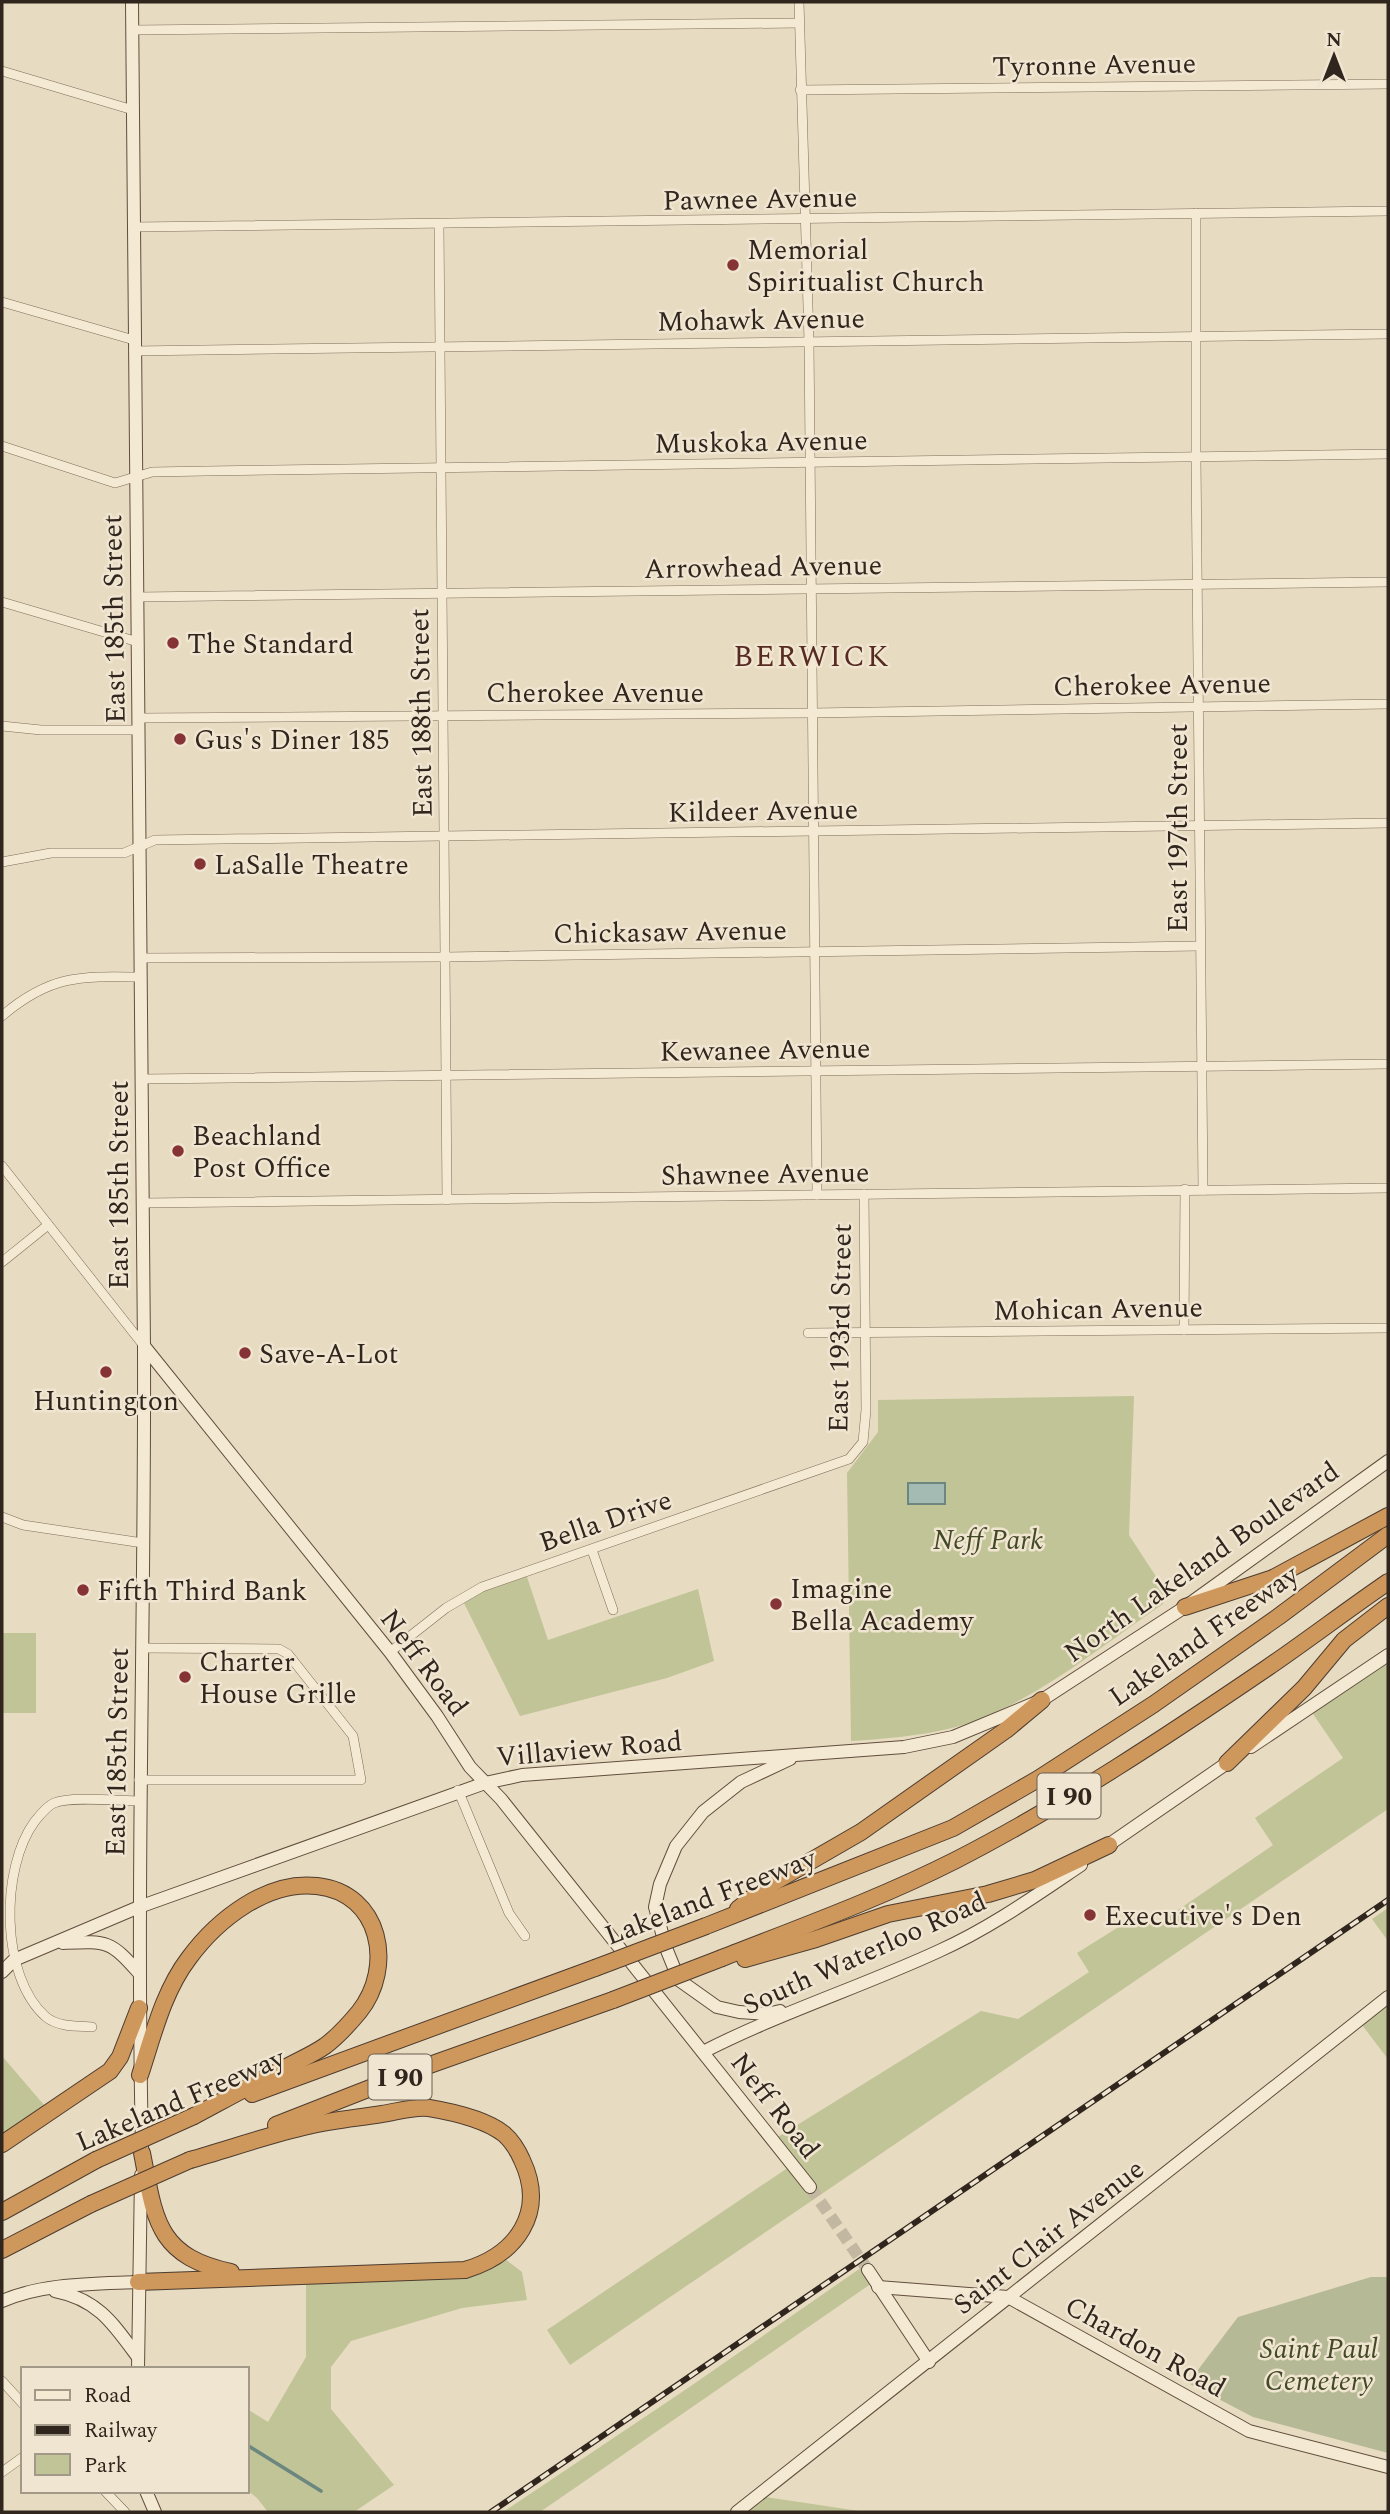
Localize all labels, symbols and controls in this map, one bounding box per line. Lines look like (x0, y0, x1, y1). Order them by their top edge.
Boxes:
north arrow (1299, 21, 1369, 91)
text: N (1326, 26, 1342, 55)
street label: Tyronne Avenue (992, 42, 1196, 89)
street label: Pawnee Avenue (662, 176, 858, 223)
place label: Memorial Spiritualist Church (747, 229, 984, 304)
marker: Memorial Spiritualist Church (725, 257, 741, 273)
street label: Mohawk Avenue (657, 297, 865, 344)
street label: Muskoka Avenue (654, 419, 868, 466)
street label: East 185th Street (91, 514, 138, 724)
street label: Arrowhead Avenue (644, 544, 882, 591)
street label: East 188th Street (398, 608, 445, 818)
place label: The Standard (187, 623, 354, 666)
district label: BERWICK (733, 634, 891, 680)
marker: The Standard (165, 635, 181, 651)
street label: Cherokee Avenue (1053, 662, 1271, 709)
street label: Cherokee Avenue (486, 672, 704, 715)
place label: Gus's Diner 185 (194, 719, 390, 762)
street label: East 197th Street (1157, 723, 1200, 933)
marker: Gus's Diner 185 (172, 731, 188, 747)
street label: Kildeer Avenue (668, 788, 858, 835)
place label: LaSalle Theatre (214, 844, 409, 887)
marker: LaSalle Theatre (192, 856, 208, 872)
street label: Chickasaw Avenue (553, 909, 787, 956)
street label: Kewanee Avenue (659, 1027, 871, 1074)
street label: East 185th Street (98, 1080, 141, 1290)
place label: Beachland Post Office (192, 1115, 331, 1190)
marker: Beachland Post Office (170, 1143, 186, 1159)
street label: Shawnee Avenue (660, 1151, 870, 1198)
street label: East 193rd Street (817, 1223, 864, 1433)
street label: Mohican Avenue (993, 1286, 1203, 1333)
place label: Save-A-Lot (259, 1333, 399, 1376)
marker: Save-A-Lot (237, 1345, 253, 1361)
marker: Huntington (98, 1364, 114, 1380)
place label: Huntington (33, 1380, 179, 1423)
street label: North Lakeland Boulevard (1055, 1451, 1348, 1674)
street label: Bella Drive (533, 1479, 678, 1564)
park label: Neff Park (933, 1519, 1043, 1562)
street label: Lakeland Freeway (1100, 1554, 1309, 1718)
place label: Imagine Bella Academy (790, 1568, 975, 1643)
place label: Fifth Third Bank (97, 1570, 307, 1613)
marker: Fifth Third Bank (75, 1582, 91, 1598)
marker: Imagine Bella Academy (768, 1596, 784, 1612)
street label: Neff Road (369, 1600, 479, 1726)
place label: Charter House Grille (199, 1641, 357, 1716)
street label: East 185th Street (94, 1647, 141, 1857)
marker: Charter House Grille (177, 1669, 193, 1685)
street label: Villaview Road (494, 1720, 684, 1779)
road number: I 90 (1038, 1773, 1100, 1818)
street label: Lakeland Freeway (599, 1837, 824, 1958)
street label: South Waterloo Road (736, 1880, 994, 2027)
place label: Executive's Den (1104, 1895, 1302, 1938)
marker: Executive's Den (1082, 1907, 1098, 1923)
street label: Lakeland Freeway (69, 2036, 293, 2164)
street label: Neff Road (719, 2043, 830, 2168)
road number: I 90 (368, 2054, 432, 2100)
street label: Saint Clair Avenue (944, 2149, 1154, 2326)
street label: Chardon Road (1057, 2285, 1234, 2409)
park label: Saint Paul Cemetery (1260, 2328, 1378, 2403)
legend (21, 2367, 248, 2493)
text: Road (84, 2380, 131, 2412)
text: Railway (84, 2415, 158, 2447)
text: Park (84, 2450, 128, 2482)

